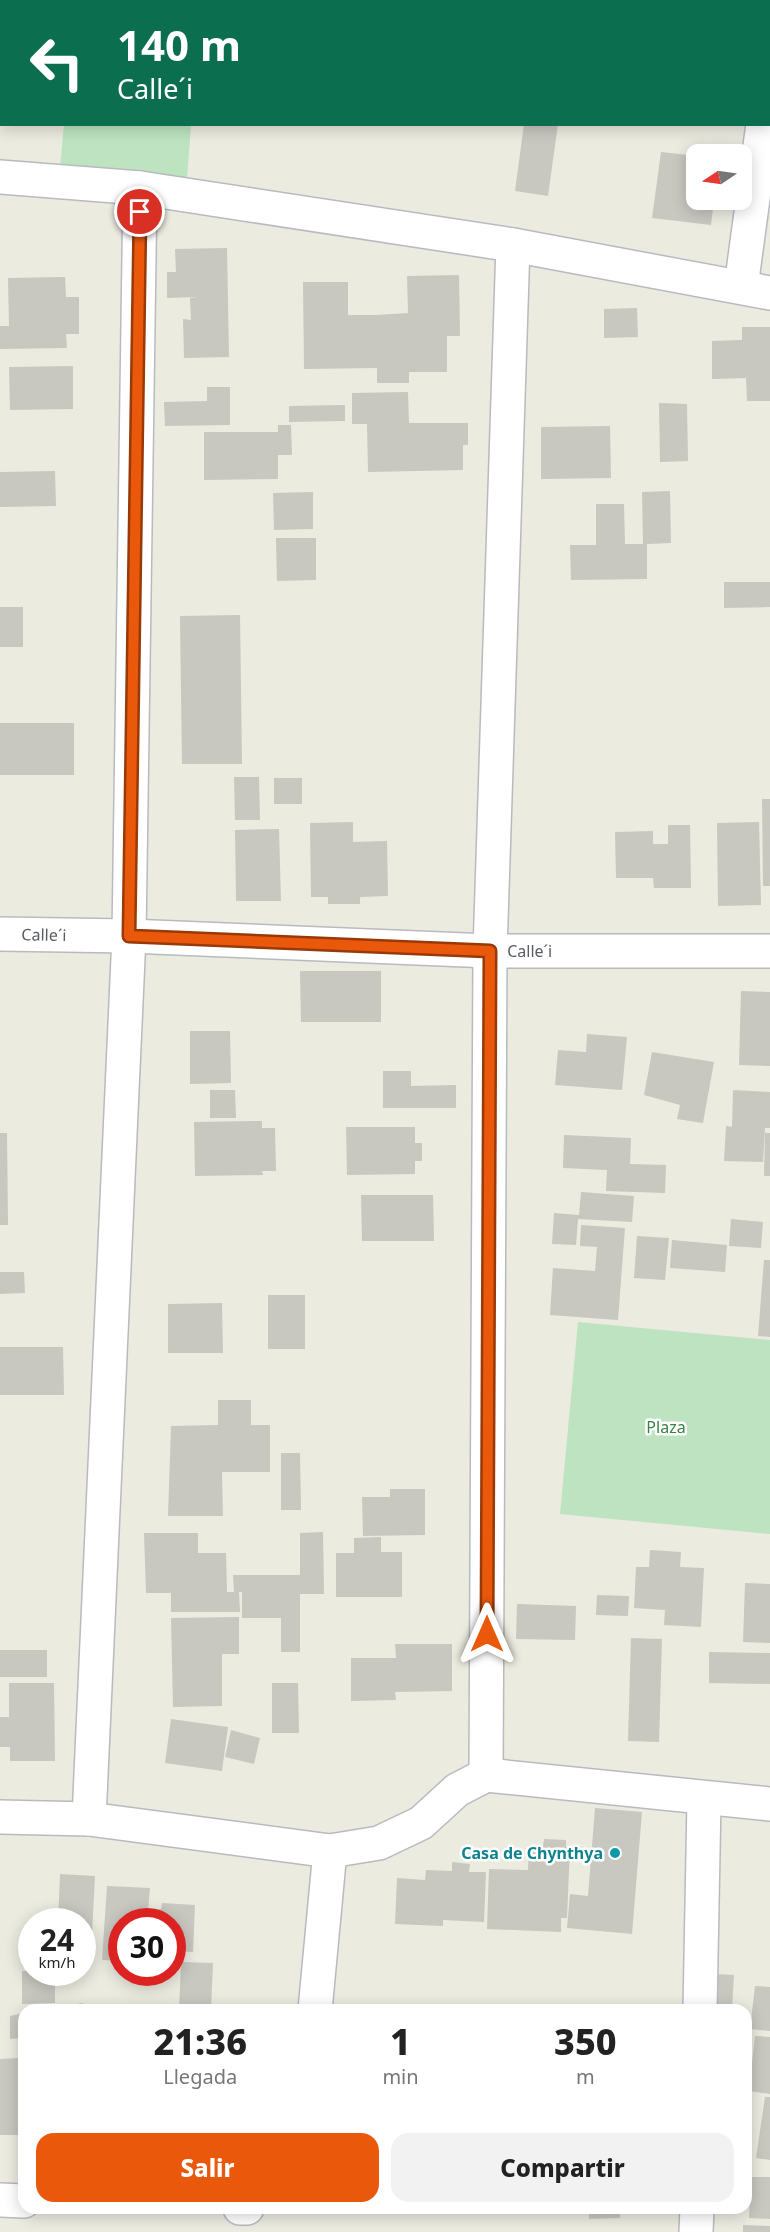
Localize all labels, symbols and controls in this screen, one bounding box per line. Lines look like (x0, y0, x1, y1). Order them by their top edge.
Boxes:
text: 140 m (117, 16, 241, 73)
icon: left (18, 24, 96, 102)
text: Calle´i (117, 70, 193, 107)
north arrow (686, 144, 752, 210)
map controls (686, 144, 752, 210)
pin (114, 186, 165, 237)
icon: arrive (123, 195, 156, 228)
street label: Calle´i (21, 923, 67, 946)
street label: Calle´i (507, 940, 552, 962)
park label: Plaza (646, 1416, 686, 1438)
position arrow (455, 1602, 519, 1666)
place label: Casa de Chynthya (461, 1842, 603, 1864)
marker: Casa de Chynthya (608, 1846, 622, 1860)
speed limit sign: 30 (108, 1908, 186, 1986)
text: 24 (40, 1919, 74, 1960)
text: km/h (39, 1952, 75, 1972)
text: 21:36 (153, 2017, 247, 2066)
text: 1 (390, 2017, 411, 2066)
text: 350 (554, 2017, 617, 2066)
text: Llegada (163, 2063, 237, 2090)
text: min (382, 2063, 419, 2090)
text: m (576, 2063, 595, 2090)
button: Salir (36, 2133, 379, 2202)
button: Compartir (391, 2133, 734, 2202)

